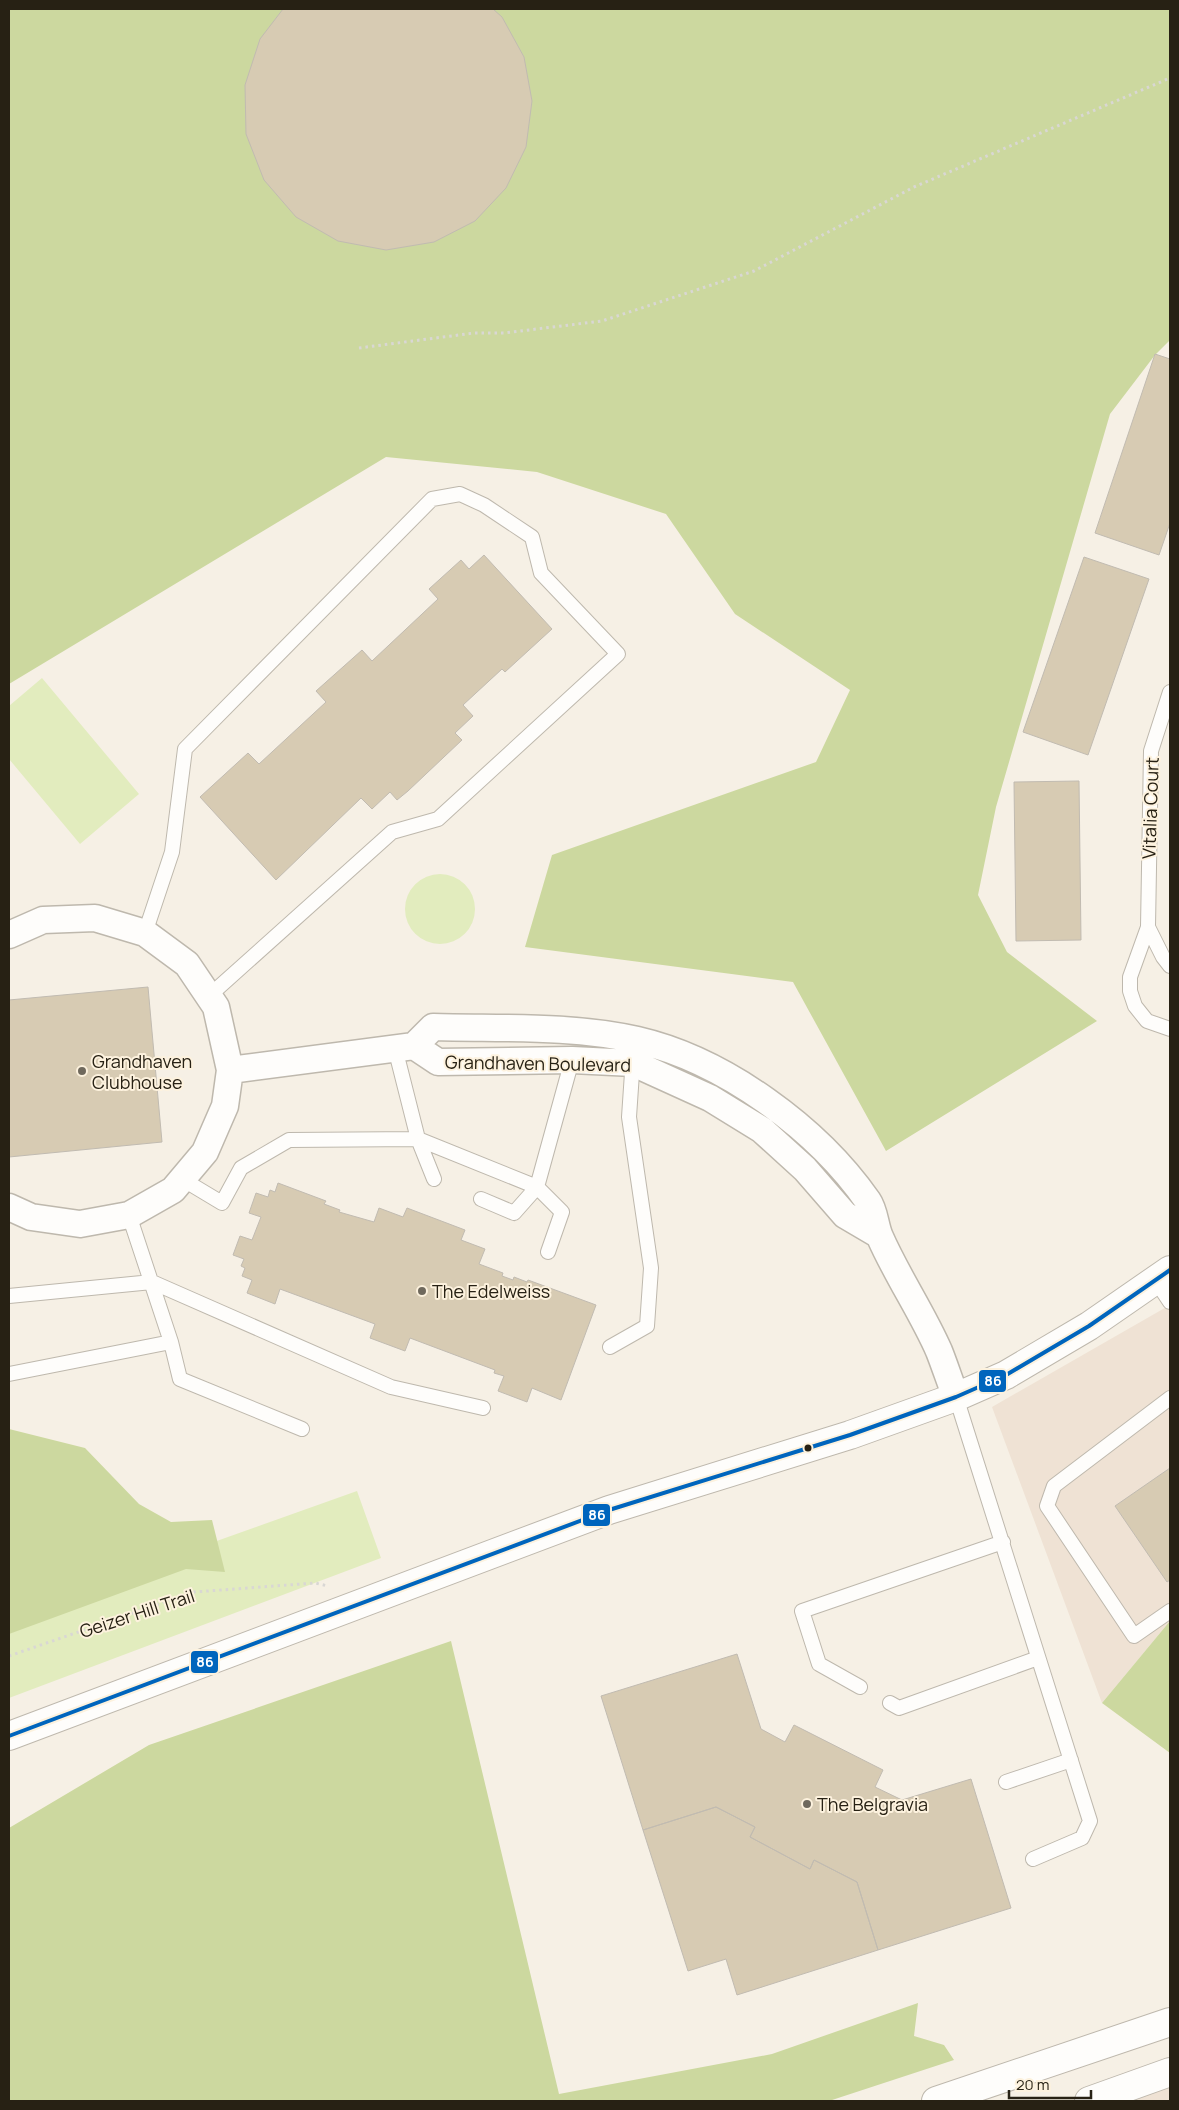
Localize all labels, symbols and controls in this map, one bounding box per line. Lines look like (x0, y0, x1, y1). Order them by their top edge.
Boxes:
street label: Vitalia Court (1136, 757, 1164, 859)
place label: Grandhaven Clubhouse (92, 1049, 192, 1094)
street label: Grandhaven Boulevard (445, 1049, 631, 1077)
marker: Grandhaven Clubhouse (76, 1065, 88, 1077)
place label: The Edelweiss (432, 1279, 550, 1303)
marker: The Edelweiss (416, 1285, 428, 1297)
line badge: 86 (978, 1369, 1007, 1393)
text: 86 (984, 1371, 1002, 1390)
unlabelled marker (803, 1443, 813, 1453)
line badge: 86 (582, 1503, 611, 1527)
text: 86 (588, 1505, 606, 1524)
street label: Geizer Hill Trail (76, 1583, 198, 1643)
line badge: 86 (190, 1650, 219, 1674)
text: 86 (196, 1652, 214, 1671)
place label: The Belgravia (817, 1792, 928, 1816)
marker: The Belgravia (801, 1798, 813, 1810)
scale bar (1009, 2068, 1092, 2100)
text: 20 m (1016, 2074, 1049, 2095)

